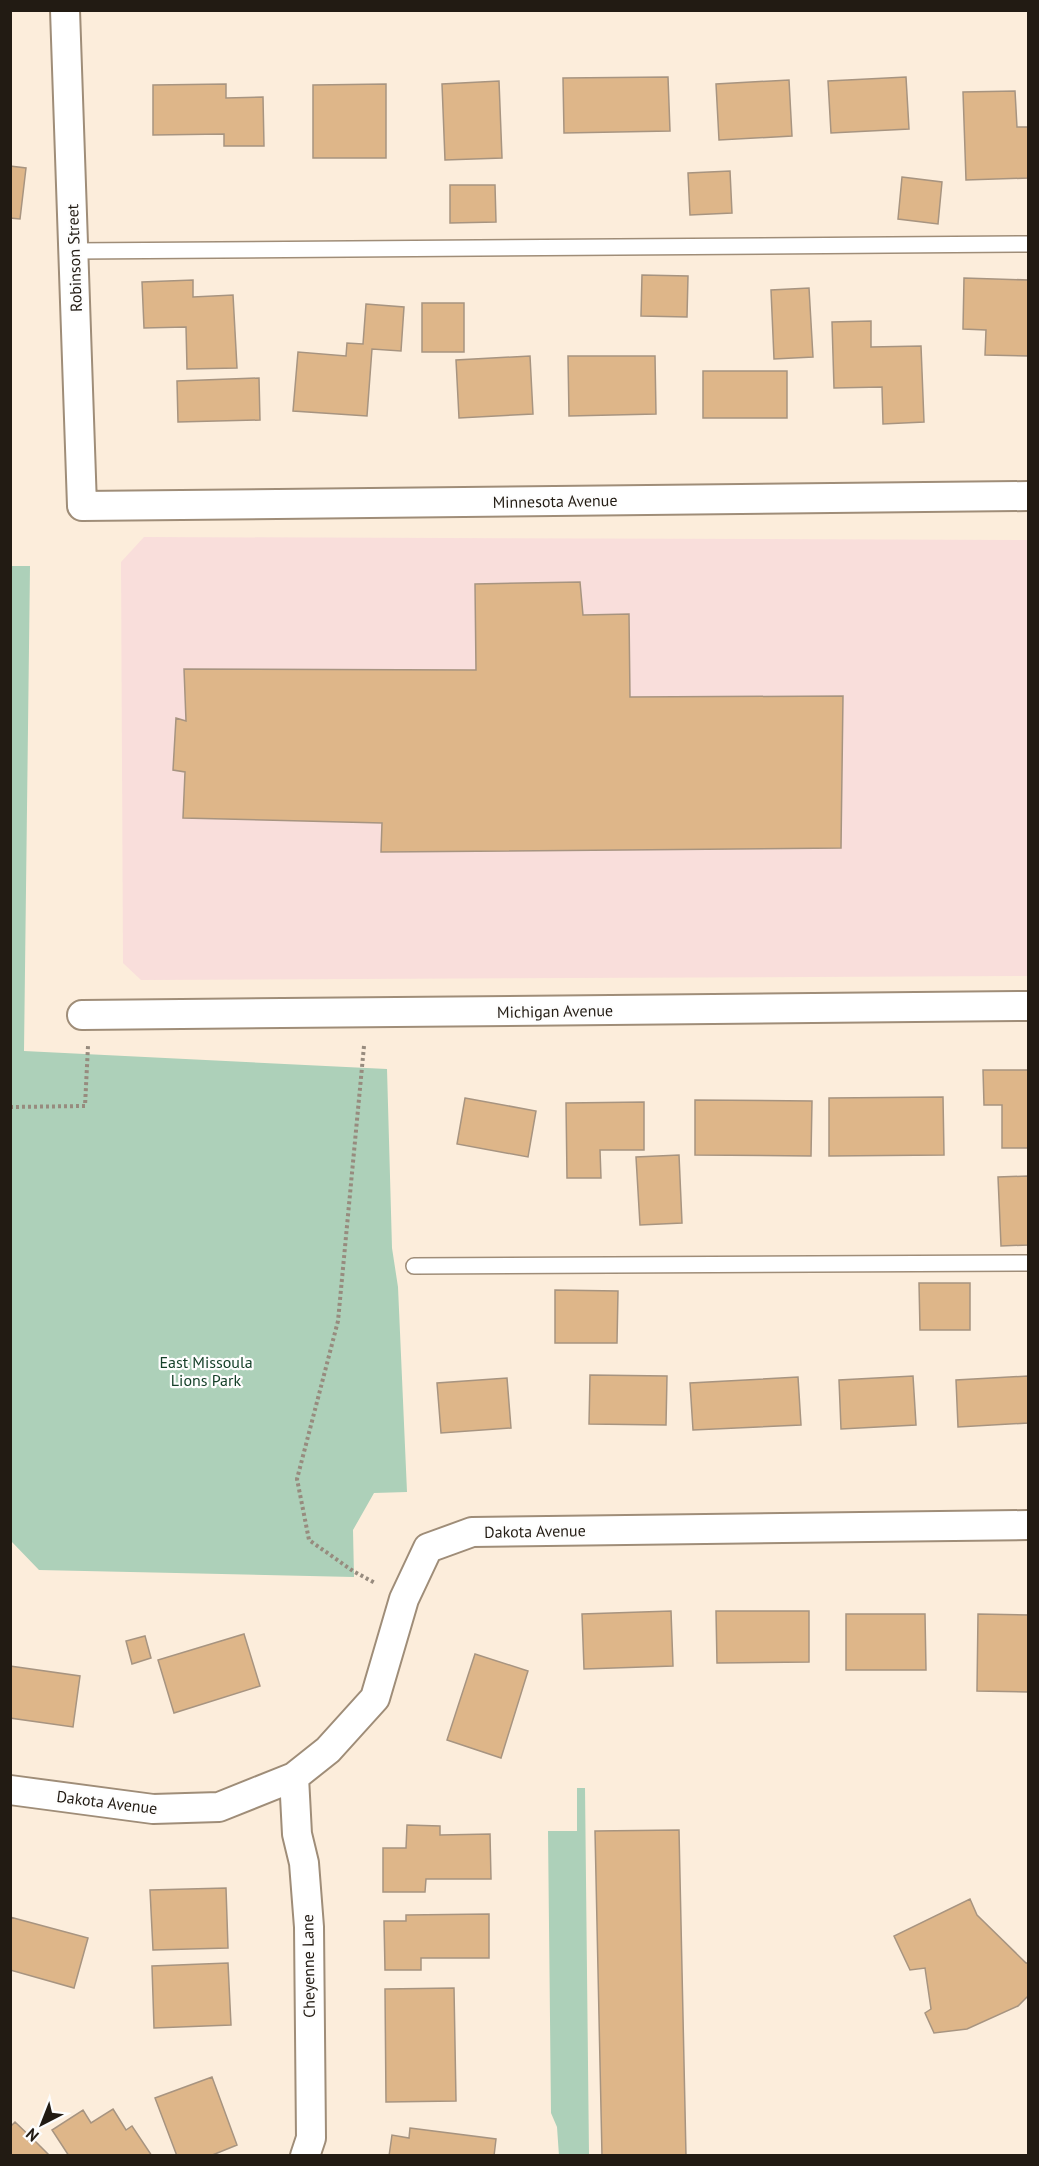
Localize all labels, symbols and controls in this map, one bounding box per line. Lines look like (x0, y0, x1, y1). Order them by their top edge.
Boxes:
street label: Robinson Street (62, 203, 86, 312)
street label: Minnesota Avenue (492, 490, 618, 512)
street label: Michigan Avenue (497, 1000, 613, 1022)
park label: East Missoula Lions Park (159, 1352, 253, 1390)
street label: Dakota Avenue (484, 1520, 586, 1542)
street label: Dakota Avenue (55, 1786, 159, 1818)
street label: Cheyenne Lane (297, 1914, 319, 2018)
north arrow (12, 2094, 72, 2154)
text: N (21, 2124, 43, 2146)

